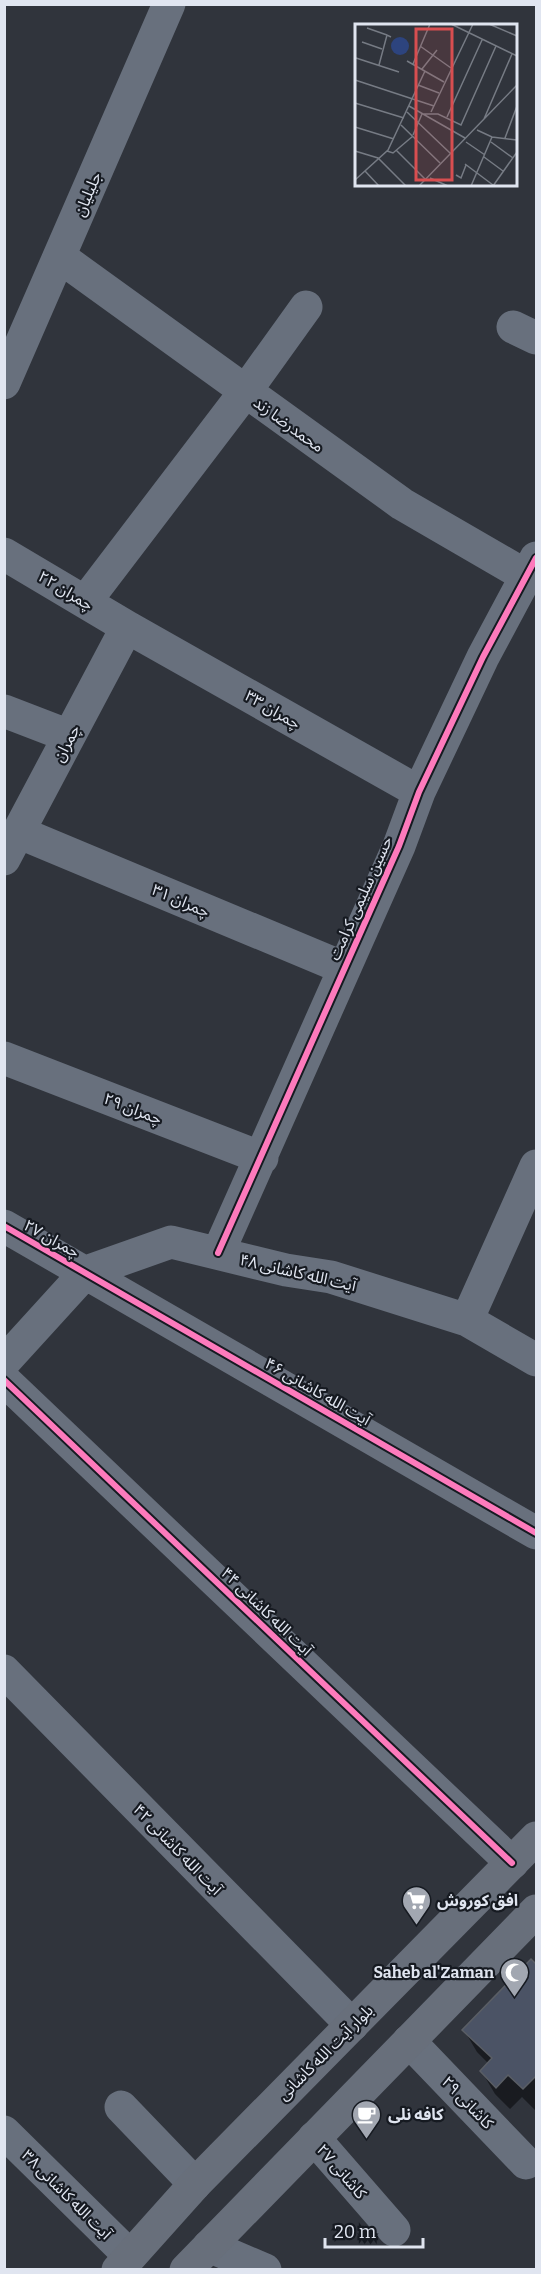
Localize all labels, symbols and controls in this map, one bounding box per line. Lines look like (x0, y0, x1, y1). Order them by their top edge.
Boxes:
inset map (355, 24, 517, 186)
street label: جلیلیان (70, 169, 105, 219)
street label: محمدرضا زند (250, 393, 328, 456)
street label: چمران ۲۲ (34, 567, 97, 615)
street label: چمران ۳۳ (241, 686, 304, 734)
street label: چمران (49, 721, 85, 766)
street label: حسین سلیمی کرامت (325, 833, 396, 963)
street label: چمران ۳۱ (149, 880, 213, 922)
street label: چمران ۲۹ (101, 1089, 165, 1129)
street label: چمران ۲۷ (20, 1215, 83, 1262)
street label: آیت الله کاشانی ۴۸ (238, 1250, 359, 1295)
street label: آیت الله کاشانی ۴۶ (261, 1353, 375, 1430)
street label: آیت الله کاشانی ۴۴ (217, 1563, 317, 1660)
street label: آیت الله کاشانی ۴۲ (129, 1800, 227, 1900)
supermarket icon: افق کوروش (400, 1884, 432, 1926)
place label: افق کوروش (437, 1891, 518, 1911)
mosque icon: Saheb al'Zaman (499, 1956, 531, 1998)
place label: Saheb al'Zaman (373, 1963, 495, 1982)
street label: بلوار آیت الله کاشانی (274, 2001, 377, 2104)
street label: کاشانی ۲۹ (438, 2072, 498, 2133)
cafe icon: کافه نلی (351, 2098, 383, 2140)
place label: کافه نلی (388, 2105, 444, 2124)
street label: کاشانی ۲۷ (313, 2140, 371, 2203)
street label: آیت الله کاشانی ۳۸ (18, 2146, 116, 2244)
scale bar (325, 2211, 422, 2249)
text: 20 m (334, 2221, 376, 2243)

